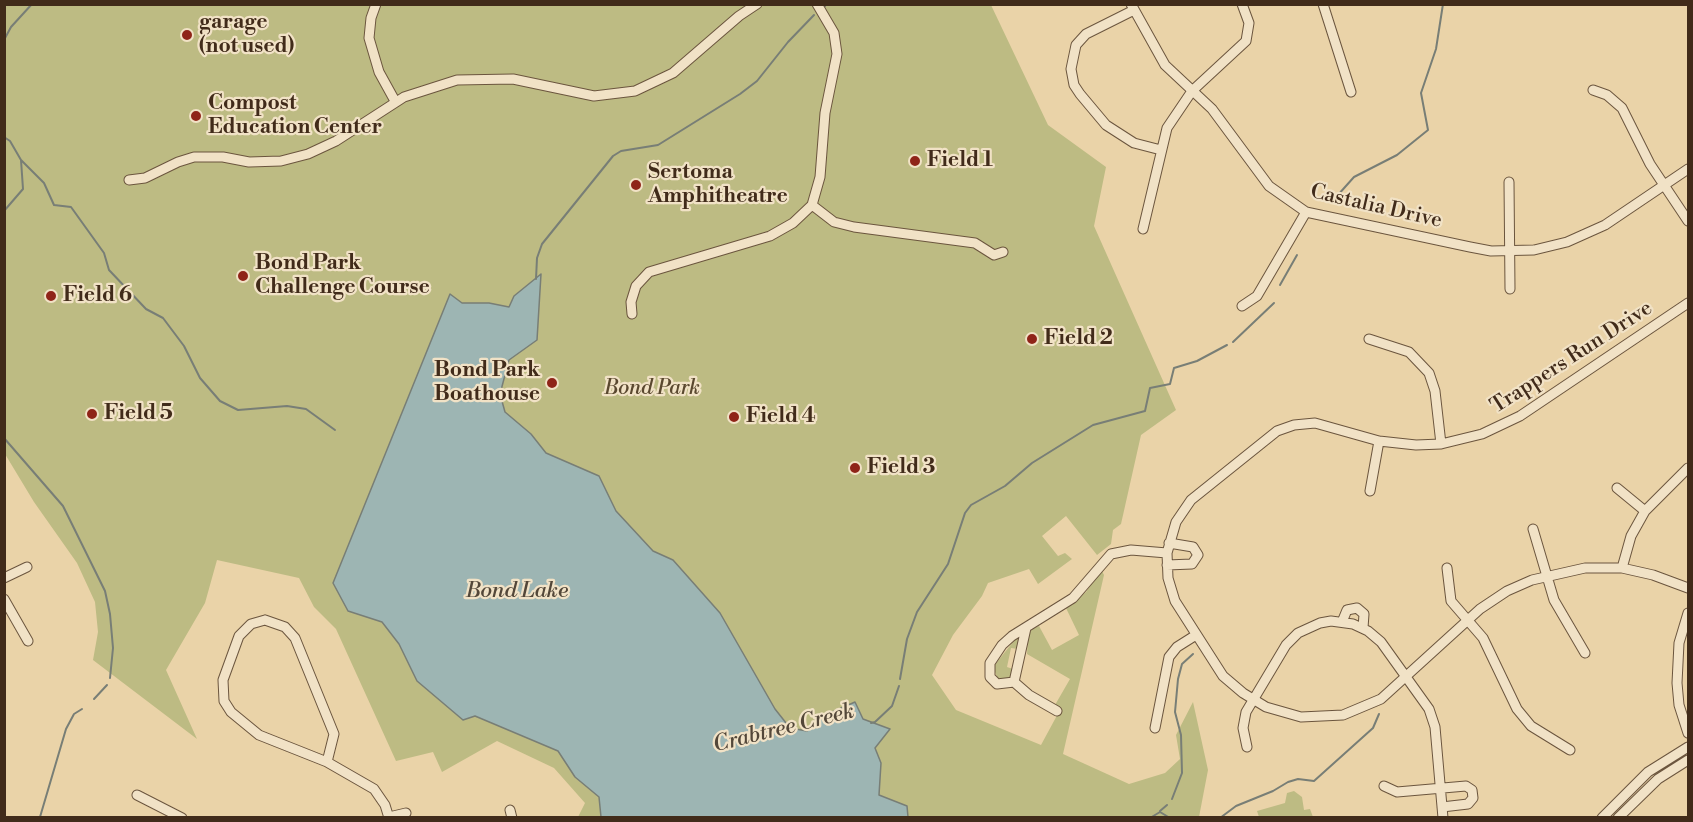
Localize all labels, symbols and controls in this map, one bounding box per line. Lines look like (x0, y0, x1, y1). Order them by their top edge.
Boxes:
place label: garage (not used) (199, 10, 294, 60)
marker: garage (not used) (180, 28, 194, 42)
place label: Compost Education Center (208, 91, 382, 141)
marker: Compost Education Center (189, 109, 203, 123)
place label: Field 1 (927, 148, 993, 174)
marker: Field 1 (908, 154, 922, 168)
place label: Sertoma Amphitheatre (648, 160, 788, 210)
marker: Sertoma Amphitheatre (629, 178, 643, 192)
street label: Castalia Drive (1308, 180, 1444, 234)
place label: Bond Park Challenge Course (255, 251, 430, 301)
marker: Bond Park Challenge Course (236, 269, 250, 283)
place label: Field 6 (63, 283, 132, 309)
marker: Field 6 (44, 289, 58, 303)
street label: Trappers Run Drive (1486, 296, 1658, 420)
place label: Field 2 (1044, 326, 1113, 352)
marker: Field 2 (1025, 332, 1039, 346)
place label: Bond Park Boathouse (434, 358, 540, 408)
marker: Bond Park Boathouse (545, 376, 559, 390)
park label: Bond Park (604, 376, 700, 402)
place label: Field 5 (104, 401, 173, 427)
place label: Field 4 (746, 404, 816, 430)
marker: Field 5 (85, 407, 99, 421)
marker: Field 4 (727, 410, 741, 424)
place label: Field 3 (867, 455, 935, 481)
marker: Field 3 (848, 461, 862, 475)
water label: Bond Lake (466, 579, 568, 605)
water label: Crabtree Creek (711, 699, 857, 759)

